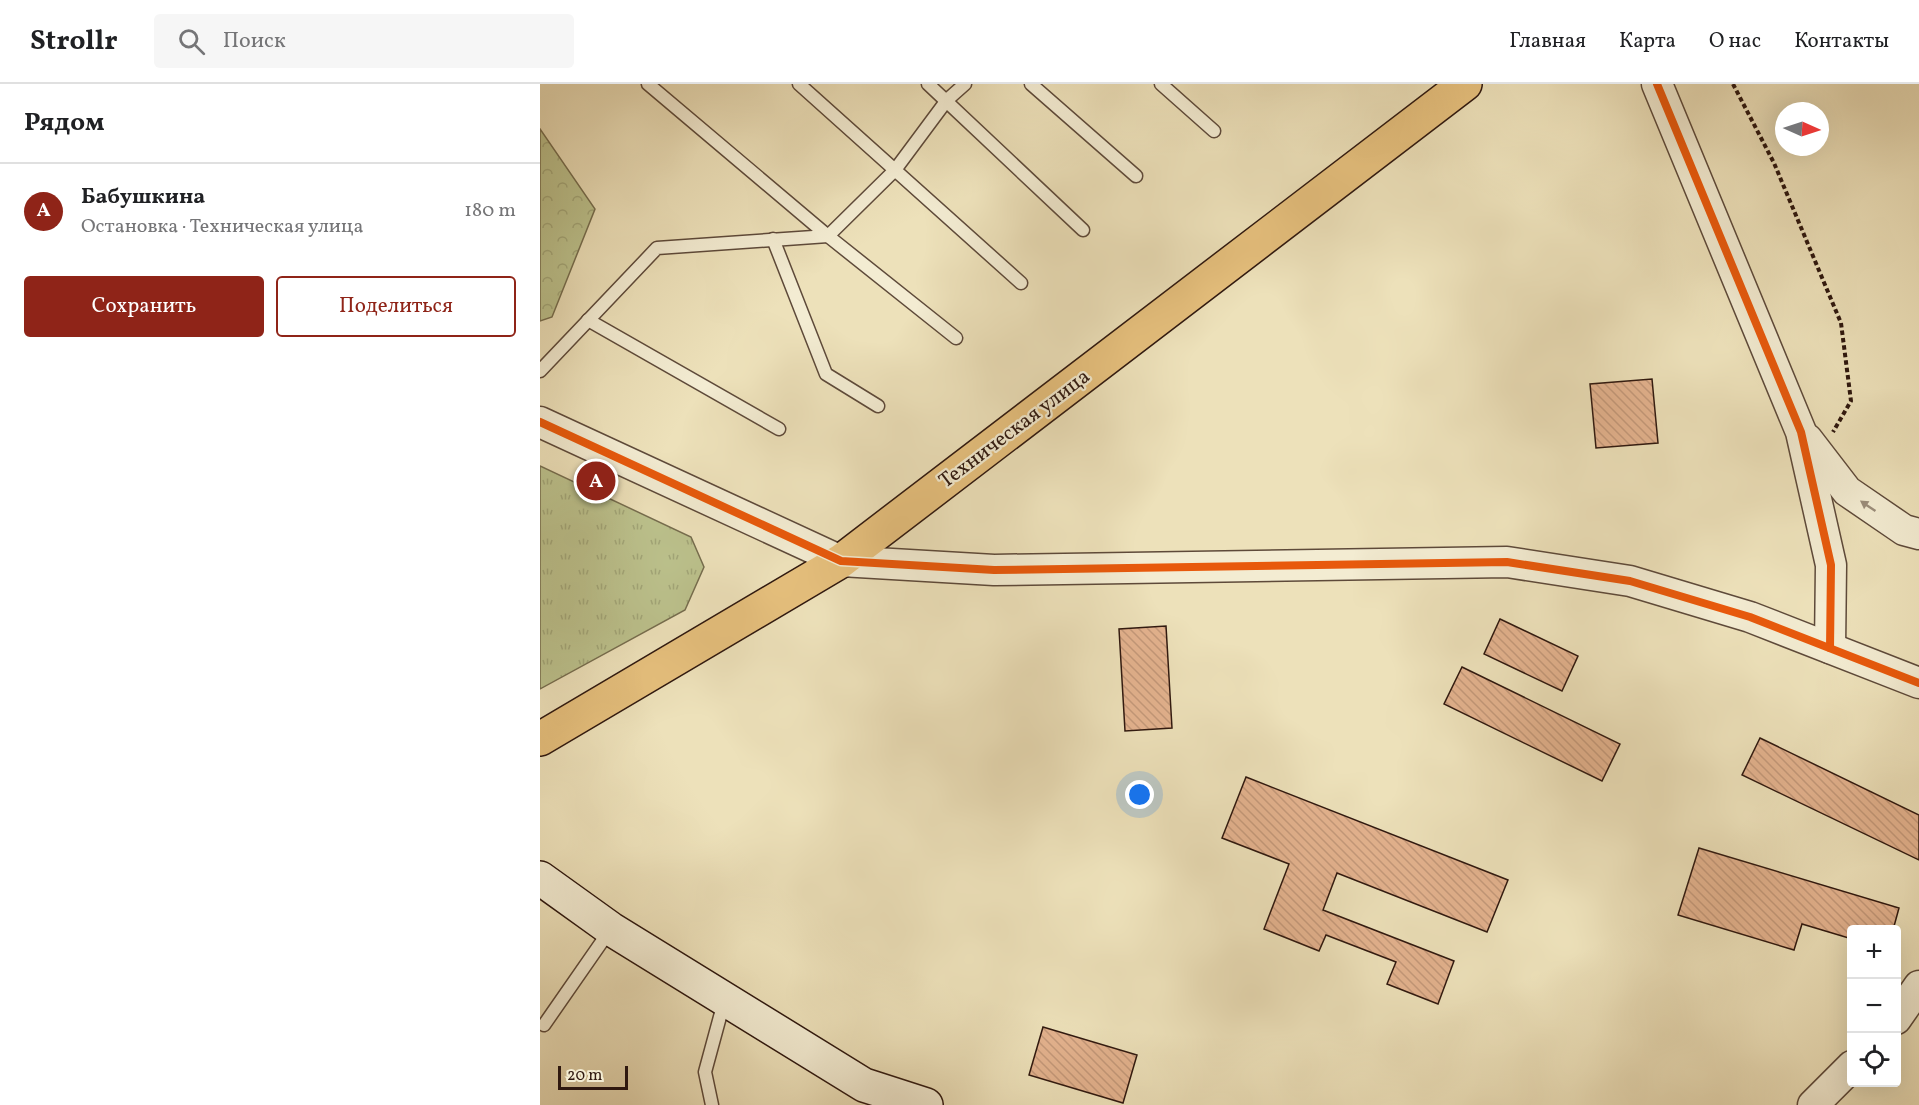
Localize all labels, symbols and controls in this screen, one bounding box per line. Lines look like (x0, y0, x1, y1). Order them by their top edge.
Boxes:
search box (154, 14, 574, 68)
text: Strollr (30, 22, 118, 61)
icon: search (175, 25, 208, 58)
text: Поиск (223, 26, 286, 57)
text: Главная (1509, 27, 1586, 56)
text: Карта (1619, 27, 1676, 56)
text: О нас (1709, 27, 1761, 56)
text: Контакты (1794, 27, 1889, 56)
north arrow (1775, 102, 1829, 156)
text: Рядом (24, 105, 104, 141)
text: Бабушкина (81, 182, 205, 213)
text: A (36, 197, 51, 225)
text: 180 m (464, 197, 516, 225)
text: Остановка · Техническая улица (81, 213, 363, 241)
button: Сохранить (24, 276, 264, 337)
button: Поделиться (276, 276, 516, 337)
street label: Техническая улица (933, 363, 1097, 496)
pin: A (576, 458, 616, 504)
one-way arrow (1860, 500, 1877, 511)
your location (1125, 780, 1154, 809)
map controls (1847, 925, 1901, 1087)
button: + (1847, 925, 1901, 979)
button: − (1847, 979, 1901, 1033)
button: locate (1847, 1033, 1901, 1087)
scale bar (558, 1063, 628, 1090)
text: 20 m (567, 1065, 602, 1087)

